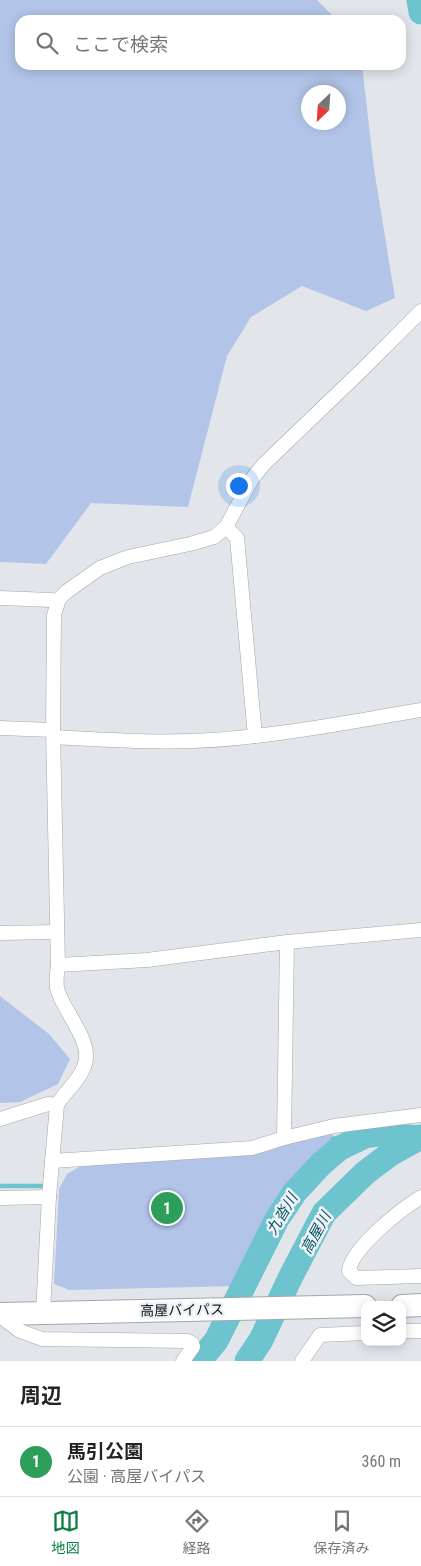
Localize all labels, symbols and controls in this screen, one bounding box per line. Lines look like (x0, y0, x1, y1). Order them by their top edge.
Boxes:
search box (15, 15, 406, 70)
icon: search (33, 29, 61, 57)
text: ここで検索 (73, 33, 168, 56)
north arrow (301, 85, 346, 130)
your location (226, 473, 252, 499)
water label: 九沓川 (263, 1188, 302, 1238)
pin: 1 (151, 1189, 183, 1227)
water label: 高屋川 (297, 1207, 336, 1257)
street label: 高屋バイパス (140, 1301, 224, 1319)
map controls (361, 1301, 406, 1346)
button: layers (361, 1301, 406, 1346)
text: 周辺 (20, 1384, 62, 1408)
text: 馬引公園 (67, 1440, 143, 1463)
text: 1 (32, 1452, 40, 1471)
text: 360 m (362, 1452, 401, 1471)
text: 公園 · 高屋バイパス (67, 1467, 206, 1486)
tab: 地図 (52, 1507, 80, 1557)
tab: 経路 (183, 1507, 211, 1557)
tab: 保存済み (314, 1507, 370, 1557)

